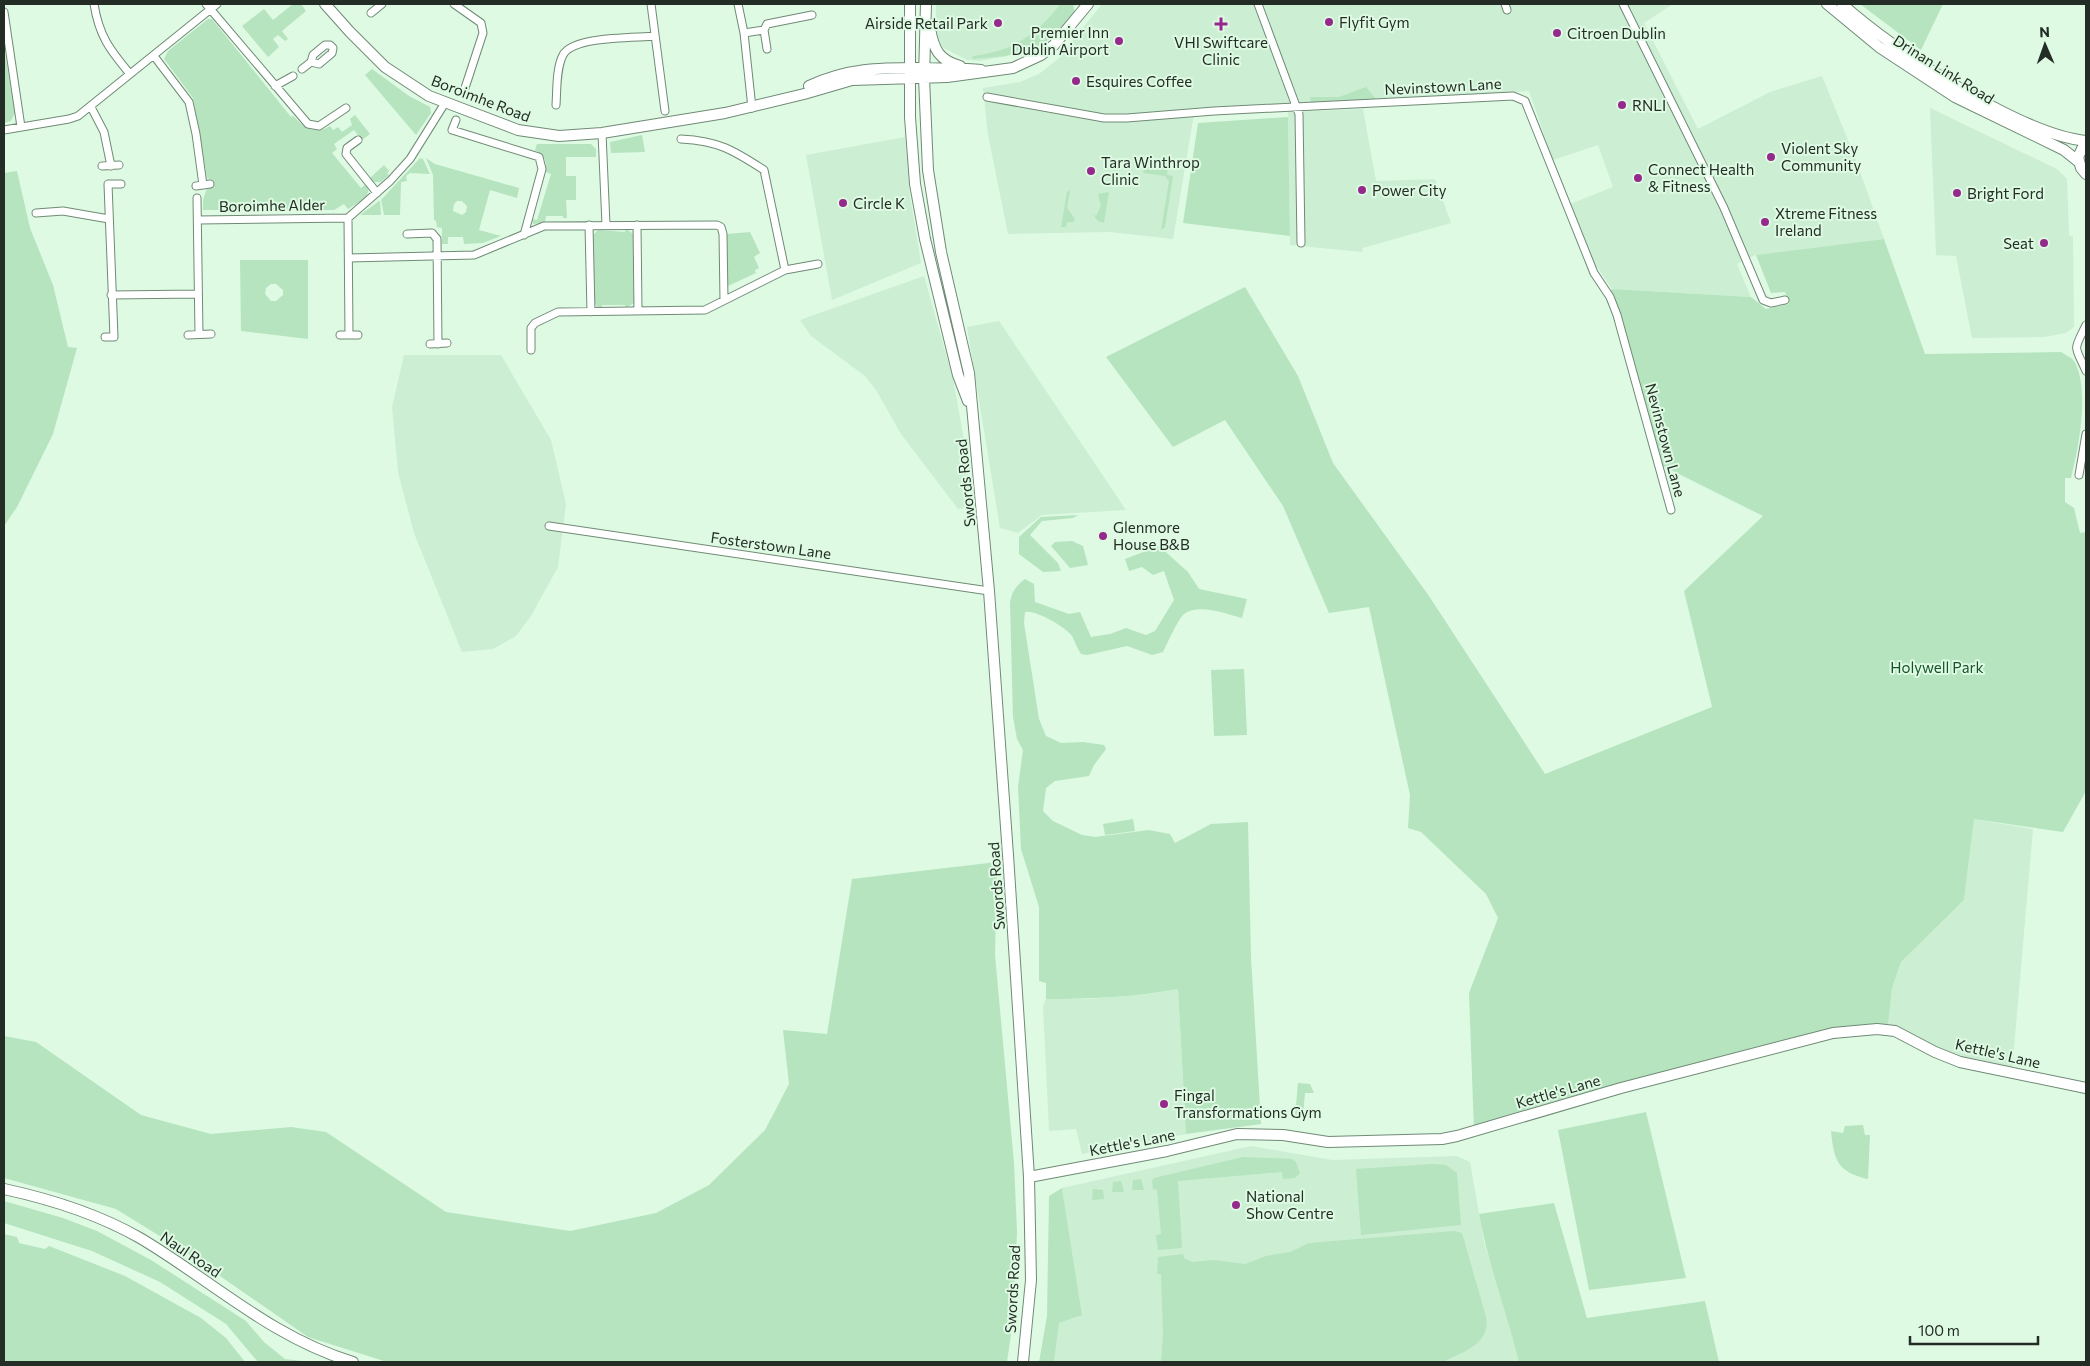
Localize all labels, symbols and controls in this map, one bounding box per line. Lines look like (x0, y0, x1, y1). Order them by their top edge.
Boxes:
place label: Flyfit Gym (1339, 13, 1409, 31)
place label: Airside Retail Park (865, 14, 988, 32)
marker: Flyfit Gym (1323, 16, 1335, 28)
marker: Airside Retail Park (992, 17, 1004, 29)
marker: VHI Swiftcare Clinic (1214, 17, 1228, 31)
north arrow (2020, 20, 2070, 70)
place label: Premier Inn Dublin Airport (1011, 23, 1109, 58)
text: N (2039, 23, 2050, 40)
place label: Citroen Dublin (1567, 24, 1666, 42)
marker: Citroen Dublin (1551, 27, 1563, 39)
street label: Drinan Link Road (1890, 31, 1998, 107)
place label: VHI Swiftcare Clinic (1174, 33, 1268, 68)
marker: Premier Inn Dublin Airport (1113, 35, 1125, 47)
street label: Boroimhe Road (429, 71, 533, 125)
place label: Esquires Coffee (1086, 72, 1192, 90)
street label: Nevinstown Lane (1384, 74, 1502, 98)
marker: Esquires Coffee (1070, 75, 1082, 87)
place label: RNLI (1632, 96, 1666, 114)
marker: RNLI (1616, 99, 1628, 111)
place label: Violent Sky Community (1781, 139, 1861, 174)
marker: Violent Sky Community (1765, 151, 1777, 163)
place label: Tara Winthrop Clinic (1101, 153, 1200, 188)
place label: Connect Health & Fitness (1648, 160, 1754, 195)
marker: Tara Winthrop Clinic (1085, 165, 1097, 177)
marker: Connect Health & Fitness (1632, 172, 1644, 184)
place label: Power City (1372, 181, 1447, 199)
marker: Power City (1356, 184, 1368, 196)
place label: Bright Ford (1967, 184, 2044, 202)
marker: Bright Ford (1951, 187, 1963, 199)
place label: Circle K (853, 194, 905, 212)
street label: Boroimhe Alder (219, 195, 325, 215)
marker: Circle K (837, 197, 849, 209)
place label: Xtreme Fitness Ireland (1775, 204, 1877, 239)
marker: Xtreme Fitness Ireland (1759, 216, 1771, 228)
place label: Seat (2003, 234, 2034, 252)
marker: Seat (2038, 237, 2050, 249)
street label: Nevinstown Lane (1642, 381, 1690, 499)
street label: Swords Road (951, 438, 979, 528)
place label: Glenmore House B&B (1113, 518, 1190, 553)
street label: Fosterstown Lane (710, 528, 832, 562)
marker: Glenmore House B&B (1097, 530, 1109, 542)
park label: Holywell Park (1890, 658, 1984, 676)
street label: Swords Road (984, 841, 1008, 931)
street label: Kettle's Lane (1954, 1034, 2043, 1072)
street label: Kettle's Lane (1514, 1070, 1602, 1112)
place label: Fingal Transformations Gym (1174, 1086, 1322, 1121)
marker: Fingal Transformations Gym (1158, 1098, 1170, 1110)
street label: Kettle's Lane (1088, 1125, 1177, 1159)
place label: National Show Centre (1246, 1187, 1334, 1222)
marker: National Show Centre (1230, 1199, 1242, 1211)
street label: Naul Road (157, 1227, 225, 1281)
street label: Swords Road (1001, 1244, 1023, 1334)
scale bar (1910, 1314, 2038, 1346)
text: 100 m (1918, 1321, 1960, 1339)

